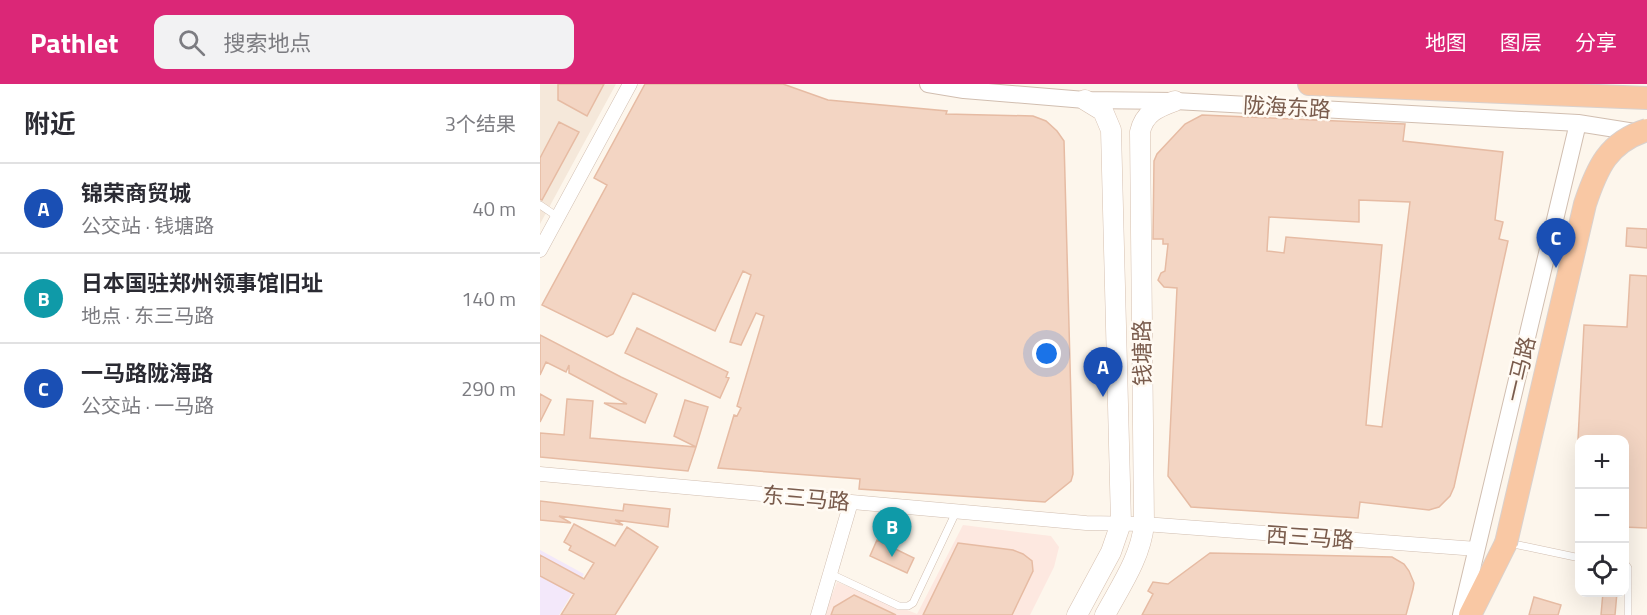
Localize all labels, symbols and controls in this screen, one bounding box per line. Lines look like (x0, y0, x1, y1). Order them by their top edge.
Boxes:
search box (154, 15, 574, 69)
text: Pathlet (30, 21, 118, 64)
icon: search (175, 26, 208, 59)
text: 搜索地点 (223, 26, 311, 60)
text: 地图 (1425, 26, 1467, 58)
text: 图层 (1500, 26, 1542, 58)
text: 分享 (1575, 26, 1617, 58)
street label: 陇海东路 (1242, 88, 1332, 126)
text: 附近 (24, 104, 76, 143)
text: 3个结果 (445, 108, 516, 139)
text: 锦荣商贸城 (81, 176, 191, 210)
text: A (37, 193, 50, 224)
text: 40 m (472, 193, 516, 224)
text: 公交站 · 钱塘路 (81, 210, 214, 241)
pin: C (1536, 218, 1576, 268)
text: 日本国驻郑州领事馆旧址 (81, 266, 323, 300)
text: B (37, 283, 50, 314)
text: 140 m (461, 283, 516, 314)
text: 地点 · 东三马路 (81, 300, 214, 331)
street label: 钱塘路 (1124, 320, 1160, 386)
street label: 一马路 (1496, 333, 1544, 405)
your location (1032, 339, 1061, 368)
pin: A (1084, 348, 1122, 397)
text: 一马路陇海路 (81, 356, 213, 390)
text: C (38, 373, 49, 404)
text: 290 m (461, 373, 516, 404)
text: 公交站 · 一马路 (81, 390, 214, 421)
map controls (1575, 435, 1629, 597)
button: + (1575, 435, 1629, 489)
street label: 东三马路 (761, 477, 851, 519)
button: − (1575, 489, 1629, 543)
pin: B (872, 508, 912, 557)
street label: 西三马路 (1265, 517, 1355, 557)
button: locate (1575, 543, 1629, 597)

